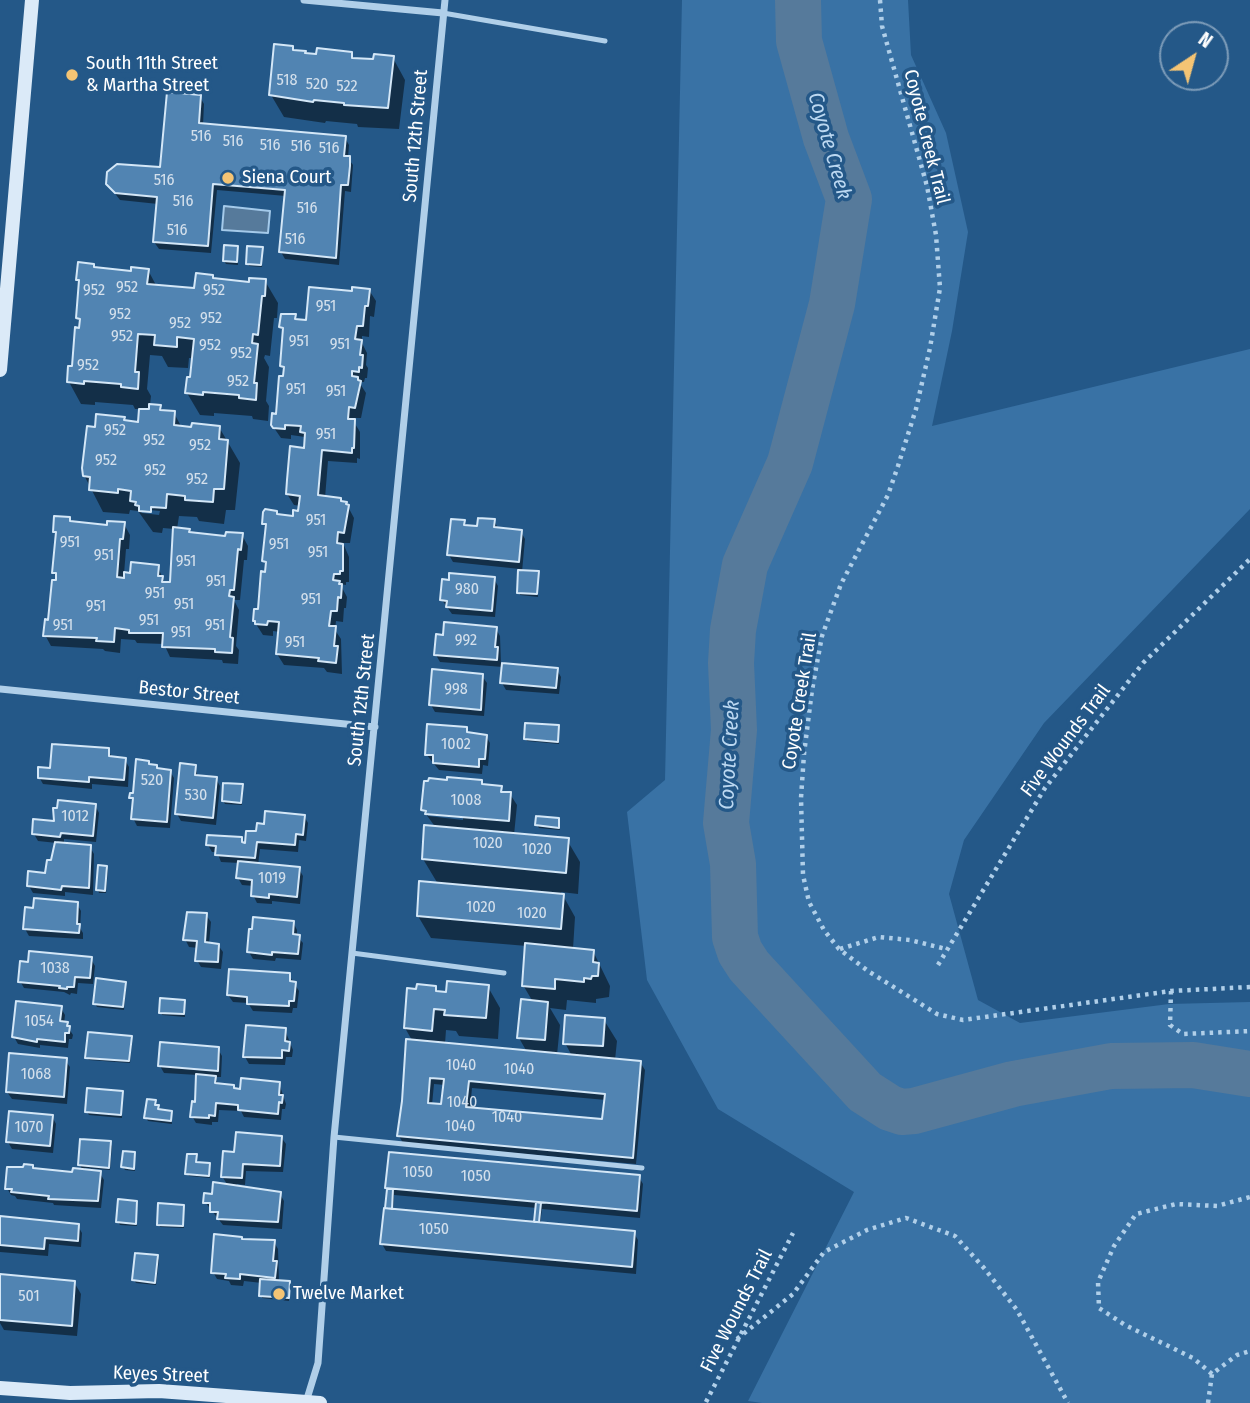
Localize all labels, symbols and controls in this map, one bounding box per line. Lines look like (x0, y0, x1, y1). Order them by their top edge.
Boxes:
north arrow (1159, 21, 1229, 91)
text: N (1194, 28, 1217, 53)
place label: South 11th Street & Martha Street (86, 53, 218, 97)
marker: South 11th Street & Martha Street (64, 67, 80, 83)
street label: Coyote Creek Trail (898, 67, 954, 207)
street label: South 12th Street (399, 69, 433, 203)
house number: 518 (277, 71, 297, 91)
house number: 520 (306, 75, 328, 95)
house number: 522 (336, 77, 358, 97)
water label: Coyote Creek (802, 90, 856, 202)
house number: 516 (191, 127, 211, 147)
house number: 516 (223, 132, 243, 152)
house number: 516 (260, 136, 280, 156)
house number: 516 (291, 137, 311, 157)
house number: 516 (319, 139, 339, 159)
place label: Siena Court (242, 167, 331, 189)
marker: Siena Court (220, 170, 236, 186)
house number: 516 (154, 171, 174, 191)
house number: 516 (173, 192, 193, 212)
house number: 516 (297, 199, 317, 219)
house number: 516 (167, 221, 187, 241)
house number: 516 (285, 230, 305, 250)
house number: 952 (116, 278, 138, 298)
house number: 952 (83, 281, 105, 301)
house number: 952 (203, 281, 225, 301)
house number: 951 (316, 297, 336, 317)
house number: 952 (109, 305, 131, 325)
house number: 952 (200, 309, 222, 329)
house number: 952 (169, 314, 191, 334)
house number: 952 (111, 327, 133, 347)
house number: 951 (289, 332, 309, 352)
house number: 951 (330, 335, 350, 355)
house number: 952 (199, 336, 221, 356)
house number: 952 (230, 344, 252, 364)
house number: 952 (77, 356, 99, 376)
house number: 952 (227, 372, 249, 392)
house number: 951 (286, 380, 306, 400)
house number: 951 (326, 382, 346, 402)
house number: 952 (104, 421, 126, 441)
house number: 951 (316, 425, 336, 445)
house number: 952 (143, 431, 165, 451)
house number: 952 (189, 436, 211, 456)
house number: 952 (95, 451, 117, 471)
house number: 952 (144, 461, 166, 481)
house number: 952 (186, 470, 208, 490)
house number: 951 (306, 511, 326, 531)
house number: 951 (60, 533, 80, 553)
house number: 951 (269, 535, 289, 555)
house number: 951 (308, 543, 328, 563)
house number: 951 (94, 546, 114, 566)
house number: 951 (176, 552, 196, 572)
house number: 951 (206, 572, 226, 592)
house number: 980 (455, 580, 479, 600)
house number: 951 (145, 584, 165, 604)
house number: 951 (301, 590, 321, 610)
house number: 951 (174, 595, 194, 615)
house number: 951 (86, 597, 106, 617)
house number: 951 (139, 611, 159, 631)
house number: 951 (53, 616, 73, 636)
house number: 951 (205, 616, 225, 636)
house number: 951 (171, 623, 191, 643)
house number: 992 (455, 631, 477, 651)
street label: Coyote Creek Trail (778, 631, 822, 771)
house number: 951 (285, 633, 305, 653)
street label: South 12th Street (344, 633, 380, 767)
street label: Bestor Street (137, 676, 241, 710)
house number: 998 (444, 680, 468, 700)
street label: Five Wounds Trail (1016, 680, 1116, 802)
water label: Coyote Creek (715, 700, 745, 810)
house number: 1002 (441, 735, 471, 755)
house number: 520 (141, 771, 163, 791)
house number: 530 (185, 786, 207, 806)
house number: 1008 (451, 791, 481, 811)
house number: 1012 (61, 807, 89, 827)
house number: 1020 (473, 834, 503, 854)
house number: 1020 (522, 840, 552, 860)
house number: 1019 (258, 869, 286, 889)
house number: 1020 (466, 898, 496, 918)
house number: 1020 (517, 904, 547, 924)
house number: 1038 (40, 959, 70, 979)
house number: 1054 (24, 1012, 54, 1032)
house number: 1040 (446, 1056, 476, 1076)
house number: 1040 (504, 1060, 534, 1080)
house number: 1068 (21, 1065, 51, 1085)
house number: 1040 (447, 1093, 477, 1113)
house number: 1040 (492, 1108, 522, 1128)
house number: 1040 (445, 1117, 475, 1137)
house number: 1070 (15, 1118, 43, 1138)
house number: 1050 (403, 1163, 433, 1183)
house number: 1050 (461, 1167, 491, 1187)
house number: 1050 (419, 1220, 449, 1240)
street label: Five Wounds Trail (696, 1246, 778, 1376)
place label: Twelve Market (293, 1283, 404, 1305)
marker: Twelve Market (271, 1286, 287, 1302)
house number: 501 (18, 1287, 40, 1307)
street label: Keyes Street (113, 1362, 209, 1388)

